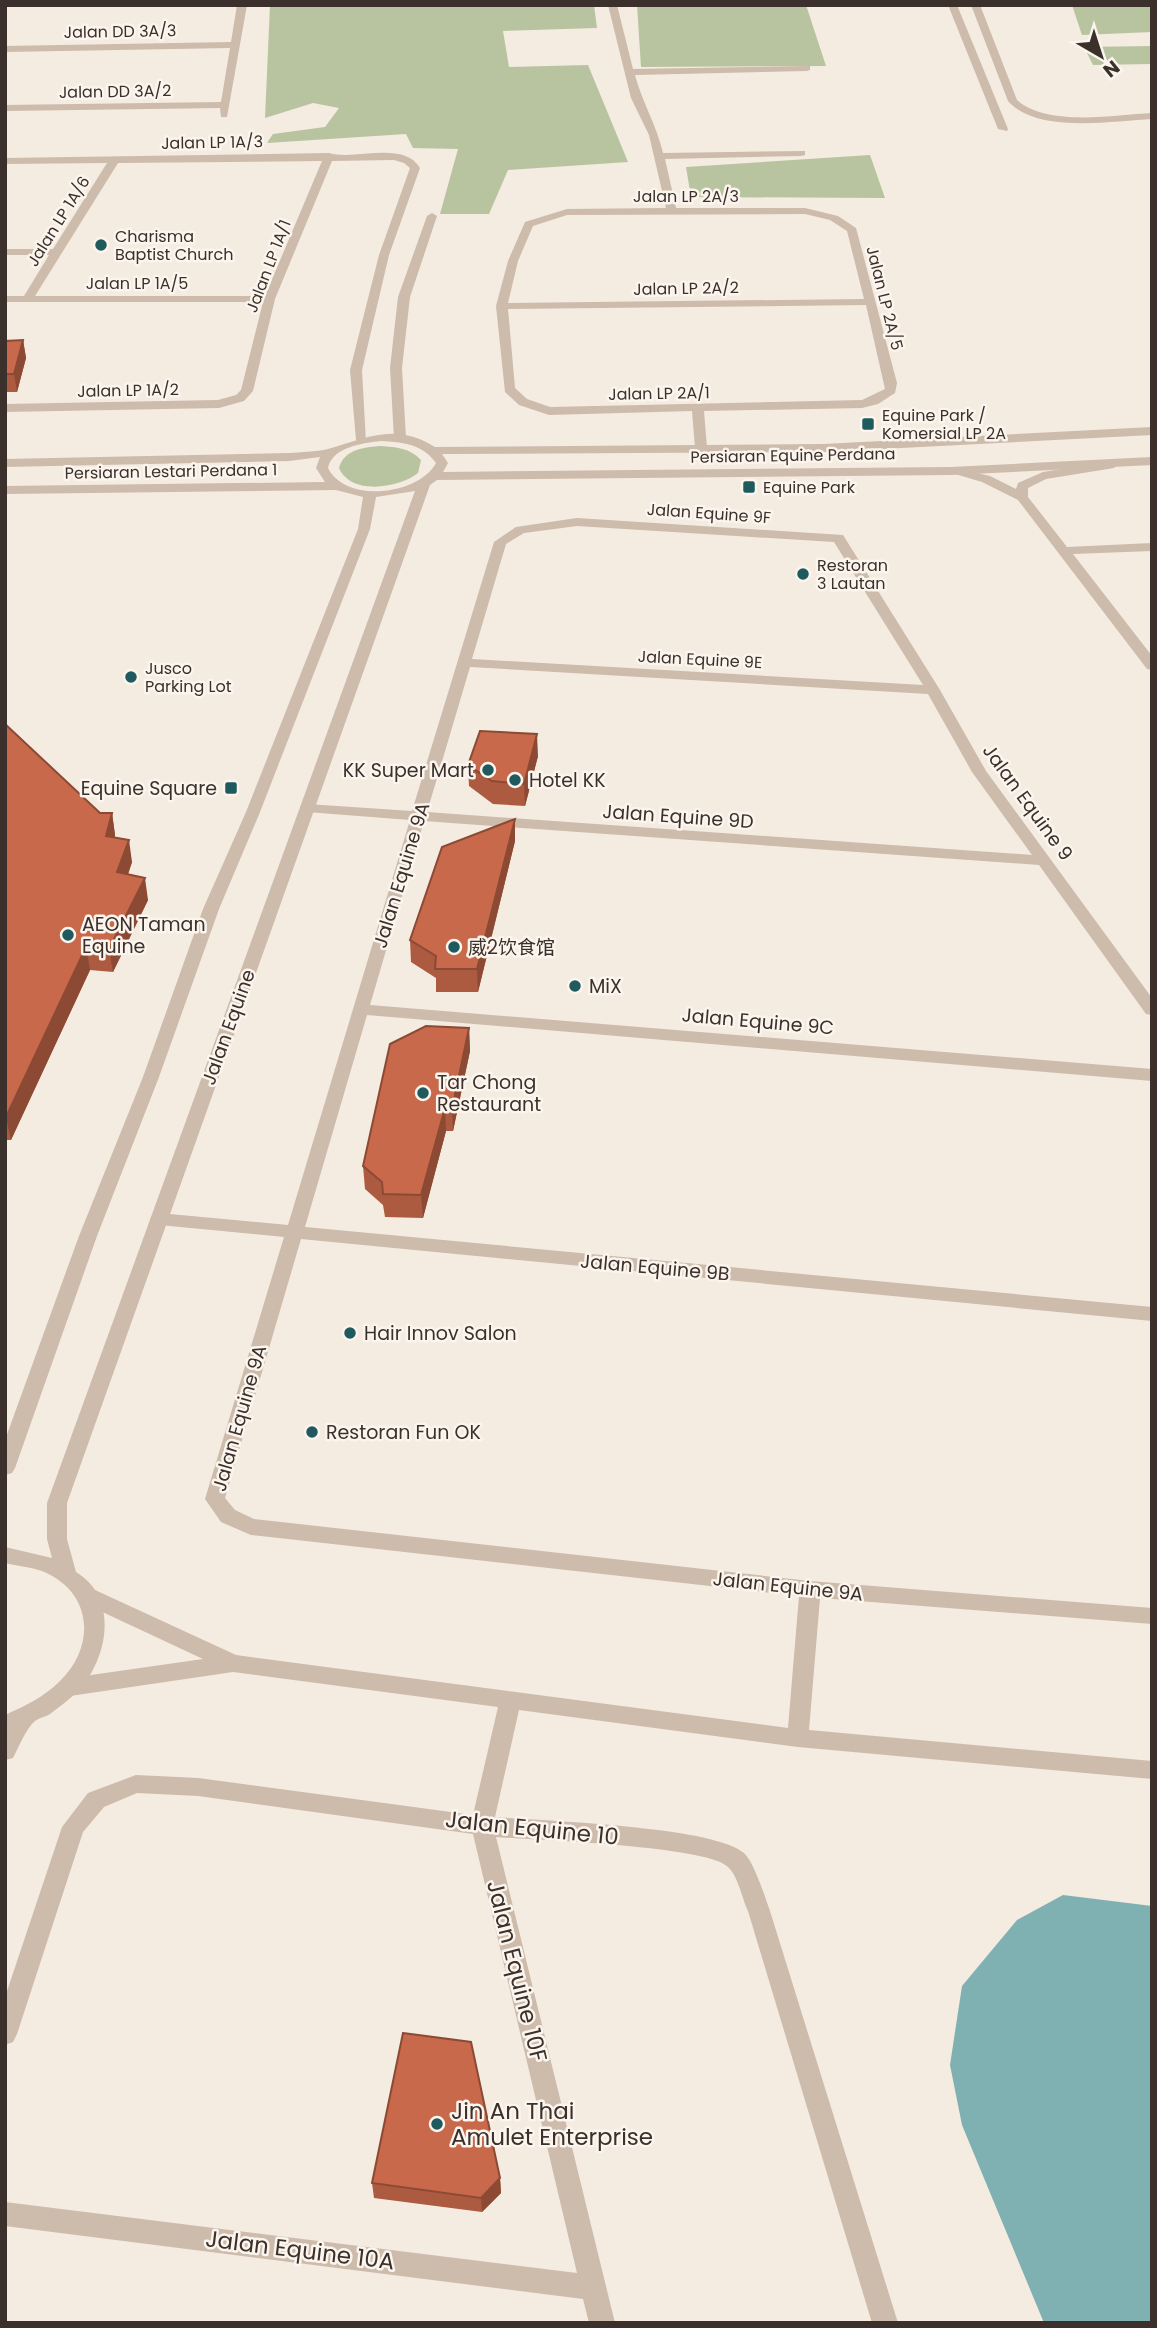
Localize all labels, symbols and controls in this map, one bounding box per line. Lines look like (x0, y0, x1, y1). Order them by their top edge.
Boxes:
street label: Jalan DD 3A/3 (63, 19, 177, 44)
north arrow (1066, 21, 1136, 91)
text: N (1097, 54, 1125, 84)
street label: Jalan DD 3A/2 (59, 79, 171, 104)
street label: Jalan LP 1A/3 (161, 130, 263, 155)
street label: Jalan LP 1A/6 (21, 172, 95, 271)
street label: Jalan LP 2A/3 (633, 185, 739, 208)
street label: Jalan LP 1A/1 (240, 216, 297, 316)
place label: Charisma Baptist Church (115, 225, 233, 266)
marker: Charisma Baptist Church (93, 237, 109, 253)
street label: Jalan LP 2A/5 (860, 244, 909, 353)
street label: Jalan LP 1A/5 (86, 272, 188, 295)
street label: Jalan LP 2A/2 (633, 276, 739, 301)
street label: Jalan LP 1A/2 (77, 378, 179, 403)
street label: Jalan LP 2A/1 (608, 381, 710, 406)
place label: Equine Park / Komersial LP 2A (882, 404, 1006, 445)
marker: Equine Park / Komersial LP 2A (860, 416, 876, 432)
street label: Persiaran Equine Perdana (690, 442, 896, 469)
street label: Persiaran Lestari Perdana 1 (64, 458, 278, 485)
place label: Equine Park (763, 476, 856, 499)
marker: Equine Park (741, 479, 757, 495)
street label: Jalan Equine 9F (646, 498, 772, 529)
place label: Restoran 3 Lautan (817, 554, 888, 595)
marker: Restoran 3 Lautan (795, 566, 811, 582)
street label: Jalan Equine 9E (637, 645, 763, 674)
place label: Jusco Parking Lot (145, 657, 232, 698)
marker: Jusco Parking Lot (123, 669, 139, 685)
street label: Jalan Equine 9 (976, 739, 1079, 866)
place label: KK Super Mart (343, 757, 474, 784)
marker: KK Super Mart (480, 762, 496, 778)
place label: Hotel KK (529, 767, 606, 794)
marker: Hotel KK (507, 772, 523, 788)
place label: Equine Square (81, 775, 217, 802)
marker: Equine Square (223, 780, 239, 796)
street label: Jalan Equine 9D (601, 798, 754, 835)
street label: Jalan Equine 9A (367, 799, 436, 951)
place label: AEON Taman Equine (82, 911, 206, 960)
marker: AEON Taman Equine (60, 927, 76, 943)
place label: 威2饮食馆 (468, 934, 555, 961)
marker: 威2饮食馆 (446, 939, 462, 955)
street label: Jalan Equine (195, 966, 262, 1089)
place label: MiX (589, 973, 622, 1000)
marker: MiX (567, 978, 583, 994)
street label: Jalan Equine 9C (681, 1001, 835, 1042)
place label: Tar Chong Restaurant (437, 1069, 541, 1118)
marker: Tar Chong Restaurant (415, 1085, 431, 1101)
street label: Jalan Equine 9B (579, 1248, 731, 1287)
place label: Hair Innov Salon (364, 1320, 517, 1347)
marker: Hair Innov Salon (342, 1325, 358, 1341)
street label: Jalan Equine 9A (206, 1342, 273, 1494)
place label: Restoran Fun OK (326, 1419, 481, 1446)
marker: Restoran Fun OK (304, 1424, 320, 1440)
street label: Jalan Equine 9A (712, 1565, 865, 1608)
street label: Jalan Equine 10 (444, 1803, 620, 1853)
street label: Jalan Equine 10F (479, 1877, 555, 2065)
place label: Jin An Thai Amulet Enterprise (451, 2095, 653, 2153)
marker: Jin An Thai Amulet Enterprise (429, 2116, 445, 2132)
street label: Jalan Equine 10A (204, 2223, 396, 2277)

